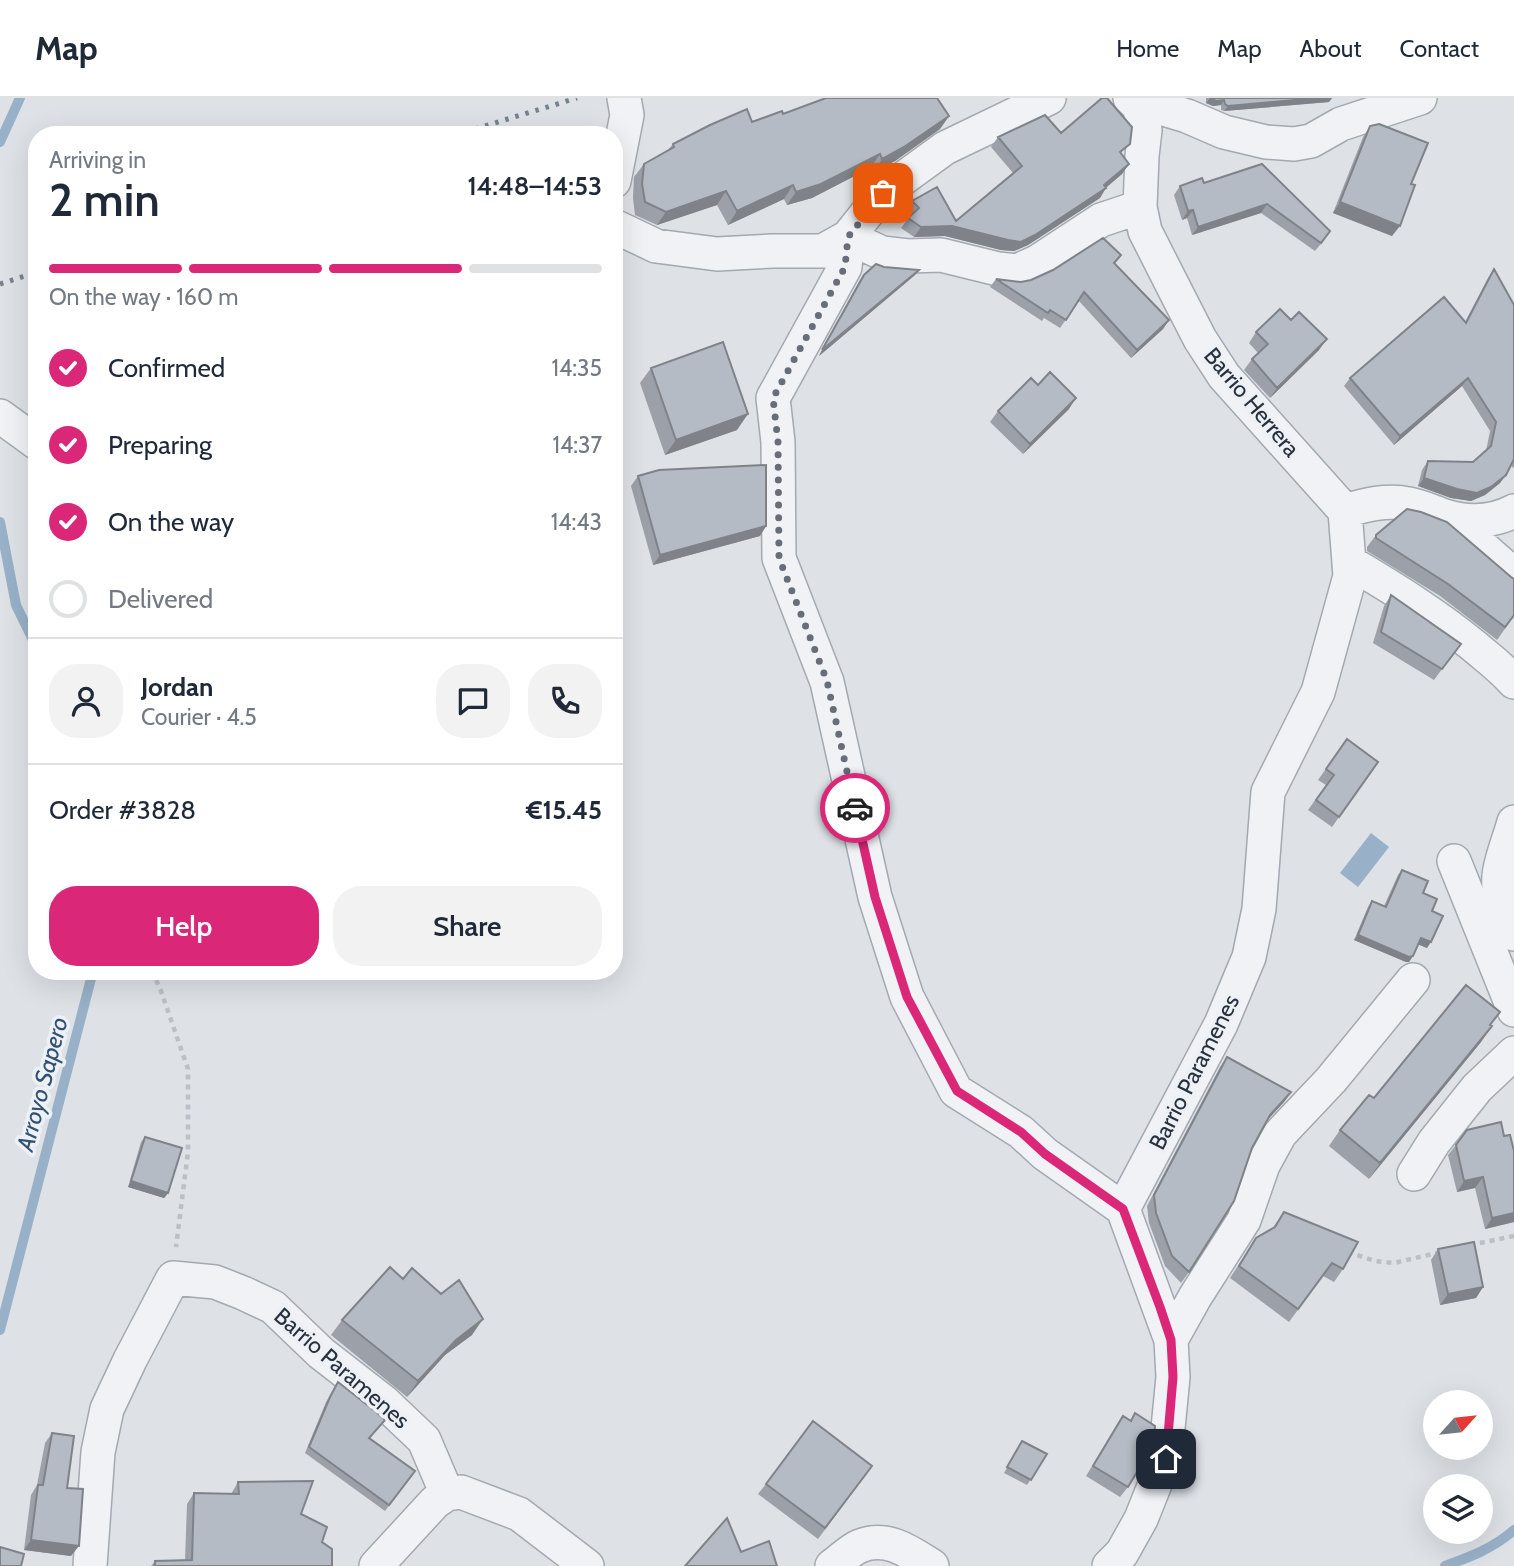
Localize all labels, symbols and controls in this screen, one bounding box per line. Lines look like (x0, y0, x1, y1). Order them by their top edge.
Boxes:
text: Map (35, 28, 98, 68)
text: Home (1116, 34, 1179, 63)
text: Map (1217, 34, 1262, 63)
text: About (1300, 34, 1362, 63)
text: Contact (1400, 34, 1479, 63)
text: Arriving in (49, 146, 146, 174)
pin (853, 163, 913, 223)
text: 14:48–14:53 (467, 170, 602, 202)
text: 2 min (49, 172, 160, 228)
icon: bag (864, 174, 902, 212)
text: On the way · 160 m (49, 283, 238, 311)
street label: Barrio Herrera (1198, 342, 1306, 462)
icon: check (49, 349, 87, 387)
text: Confirmed (108, 352, 225, 384)
text: 14:35 (552, 354, 602, 382)
icon: check (49, 426, 87, 464)
text: Preparing (108, 429, 212, 461)
text: 14:37 (552, 431, 602, 459)
icon: check (49, 503, 87, 541)
text: On the way (108, 506, 234, 538)
text: 14:43 (551, 508, 602, 536)
text: Delivered (108, 583, 213, 615)
button: person (49, 664, 123, 738)
button: chat (436, 664, 510, 738)
button: phone (528, 664, 602, 738)
text: Jordan (141, 671, 213, 703)
text: Courier · 4.5 (141, 703, 257, 731)
courier (820, 773, 890, 843)
icon: car (836, 789, 874, 827)
text: Order #3828 (49, 794, 196, 826)
text: €15.45 (526, 794, 602, 826)
button: Help (49, 886, 319, 966)
button: Share (333, 886, 602, 966)
street label: Barrio Paramenes (1143, 990, 1245, 1154)
water label: Arroyo Sapero (10, 1014, 74, 1155)
street label: Barrio Paramenes (269, 1302, 415, 1434)
north arrow (1423, 1390, 1493, 1460)
map controls (1423, 1390, 1493, 1544)
pin (1136, 1429, 1196, 1489)
icon: home (1147, 1440, 1185, 1478)
button: layers (1423, 1474, 1493, 1544)

